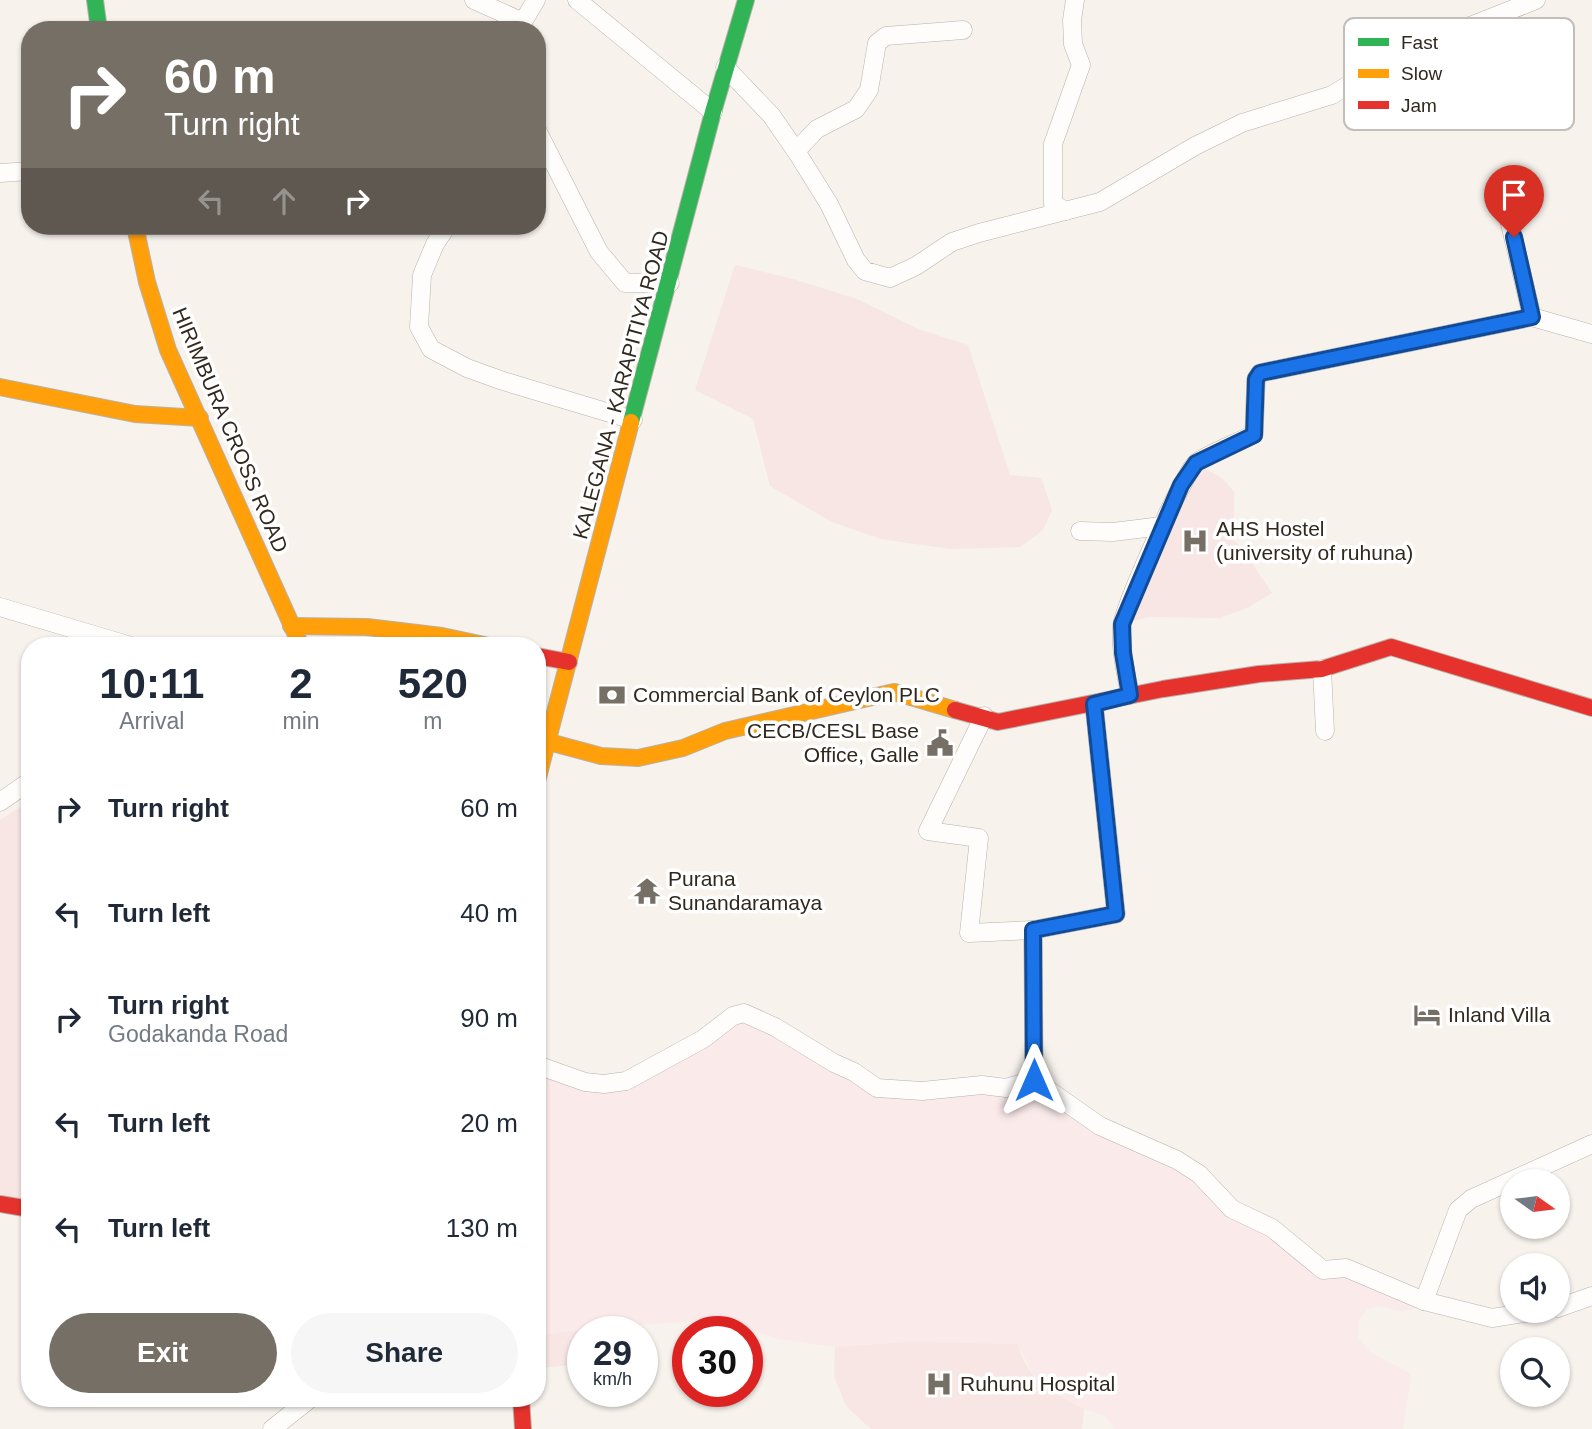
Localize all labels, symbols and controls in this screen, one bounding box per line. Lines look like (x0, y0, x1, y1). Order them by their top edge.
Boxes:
legend (1344, 18, 1574, 130)
text: Fast (1401, 32, 1439, 53)
icon: right (49, 49, 140, 140)
text: 60 m (164, 49, 276, 103)
text: Slow (1401, 63, 1442, 84)
text: Jam (1401, 95, 1437, 116)
text: Turn right (164, 106, 300, 142)
pin (1484, 165, 1544, 237)
icon: arrive (1495, 176, 1533, 214)
icon: left (192, 182, 230, 220)
icon: ahead (265, 182, 303, 220)
icon: right (338, 182, 376, 220)
street label: KALEGANA - KARAPITIYA ROAD (568, 228, 673, 542)
street label: HIRIMBURA CROSS ROAD (168, 304, 293, 556)
place label: AHS Hostel (university of ruhuna) (1216, 517, 1413, 564)
hospital icon: AHS Hostel (university of ruhuna) (1180, 526, 1210, 556)
text: 10:11 (99, 660, 204, 707)
text: 2 (289, 660, 313, 707)
text: 520 (398, 660, 468, 707)
bank icon: Commercial Bank of Ceylon PLC (597, 680, 627, 710)
place label: Commercial Bank of Ceylon PLC (633, 683, 940, 706)
text: Arrival (119, 708, 184, 734)
text: min (282, 708, 320, 734)
text: m (423, 708, 442, 734)
place label: CECB/CESL Base Office, Galle (747, 719, 919, 766)
public building icon: CECB/CESL Base Office, Galle (925, 728, 955, 758)
icon: right (49, 790, 87, 828)
text: Turn right (108, 793, 229, 823)
text: 60 m (460, 793, 518, 823)
place label: Purana Sunandaramaya (668, 867, 822, 914)
temple icon: Purana Sunandaramaya (632, 876, 662, 906)
icon: left (49, 895, 87, 933)
text: Turn left (108, 898, 210, 928)
text: 40 m (460, 898, 518, 928)
text: Turn right (108, 990, 229, 1020)
icon: right (49, 1000, 87, 1038)
hotel icon: Inland Villa (1412, 1000, 1442, 1030)
text: 90 m (460, 1003, 518, 1033)
place label: Inland Villa (1448, 1003, 1551, 1026)
text: Godakanda Road (108, 1021, 288, 1047)
position arrow (997, 1043, 1071, 1117)
icon: left (49, 1105, 87, 1143)
text: Turn left (108, 1108, 210, 1138)
text: 20 m (460, 1108, 518, 1138)
north arrow (1500, 1169, 1570, 1239)
map controls (1500, 1169, 1570, 1407)
icon: left (49, 1210, 87, 1248)
text: Turn left (108, 1213, 210, 1243)
text: 130 m (446, 1213, 518, 1243)
button: sound (1500, 1253, 1570, 1323)
button: Exit (49, 1313, 277, 1393)
button: Share (291, 1313, 518, 1393)
speed limit sign: 30 (672, 1316, 763, 1407)
text: 29 (593, 1333, 632, 1372)
button: search (1500, 1337, 1570, 1407)
text: km/h (593, 1369, 632, 1389)
hospital icon: Ruhunu Hospital (924, 1369, 954, 1399)
place label: Ruhunu Hospital (960, 1372, 1115, 1395)

